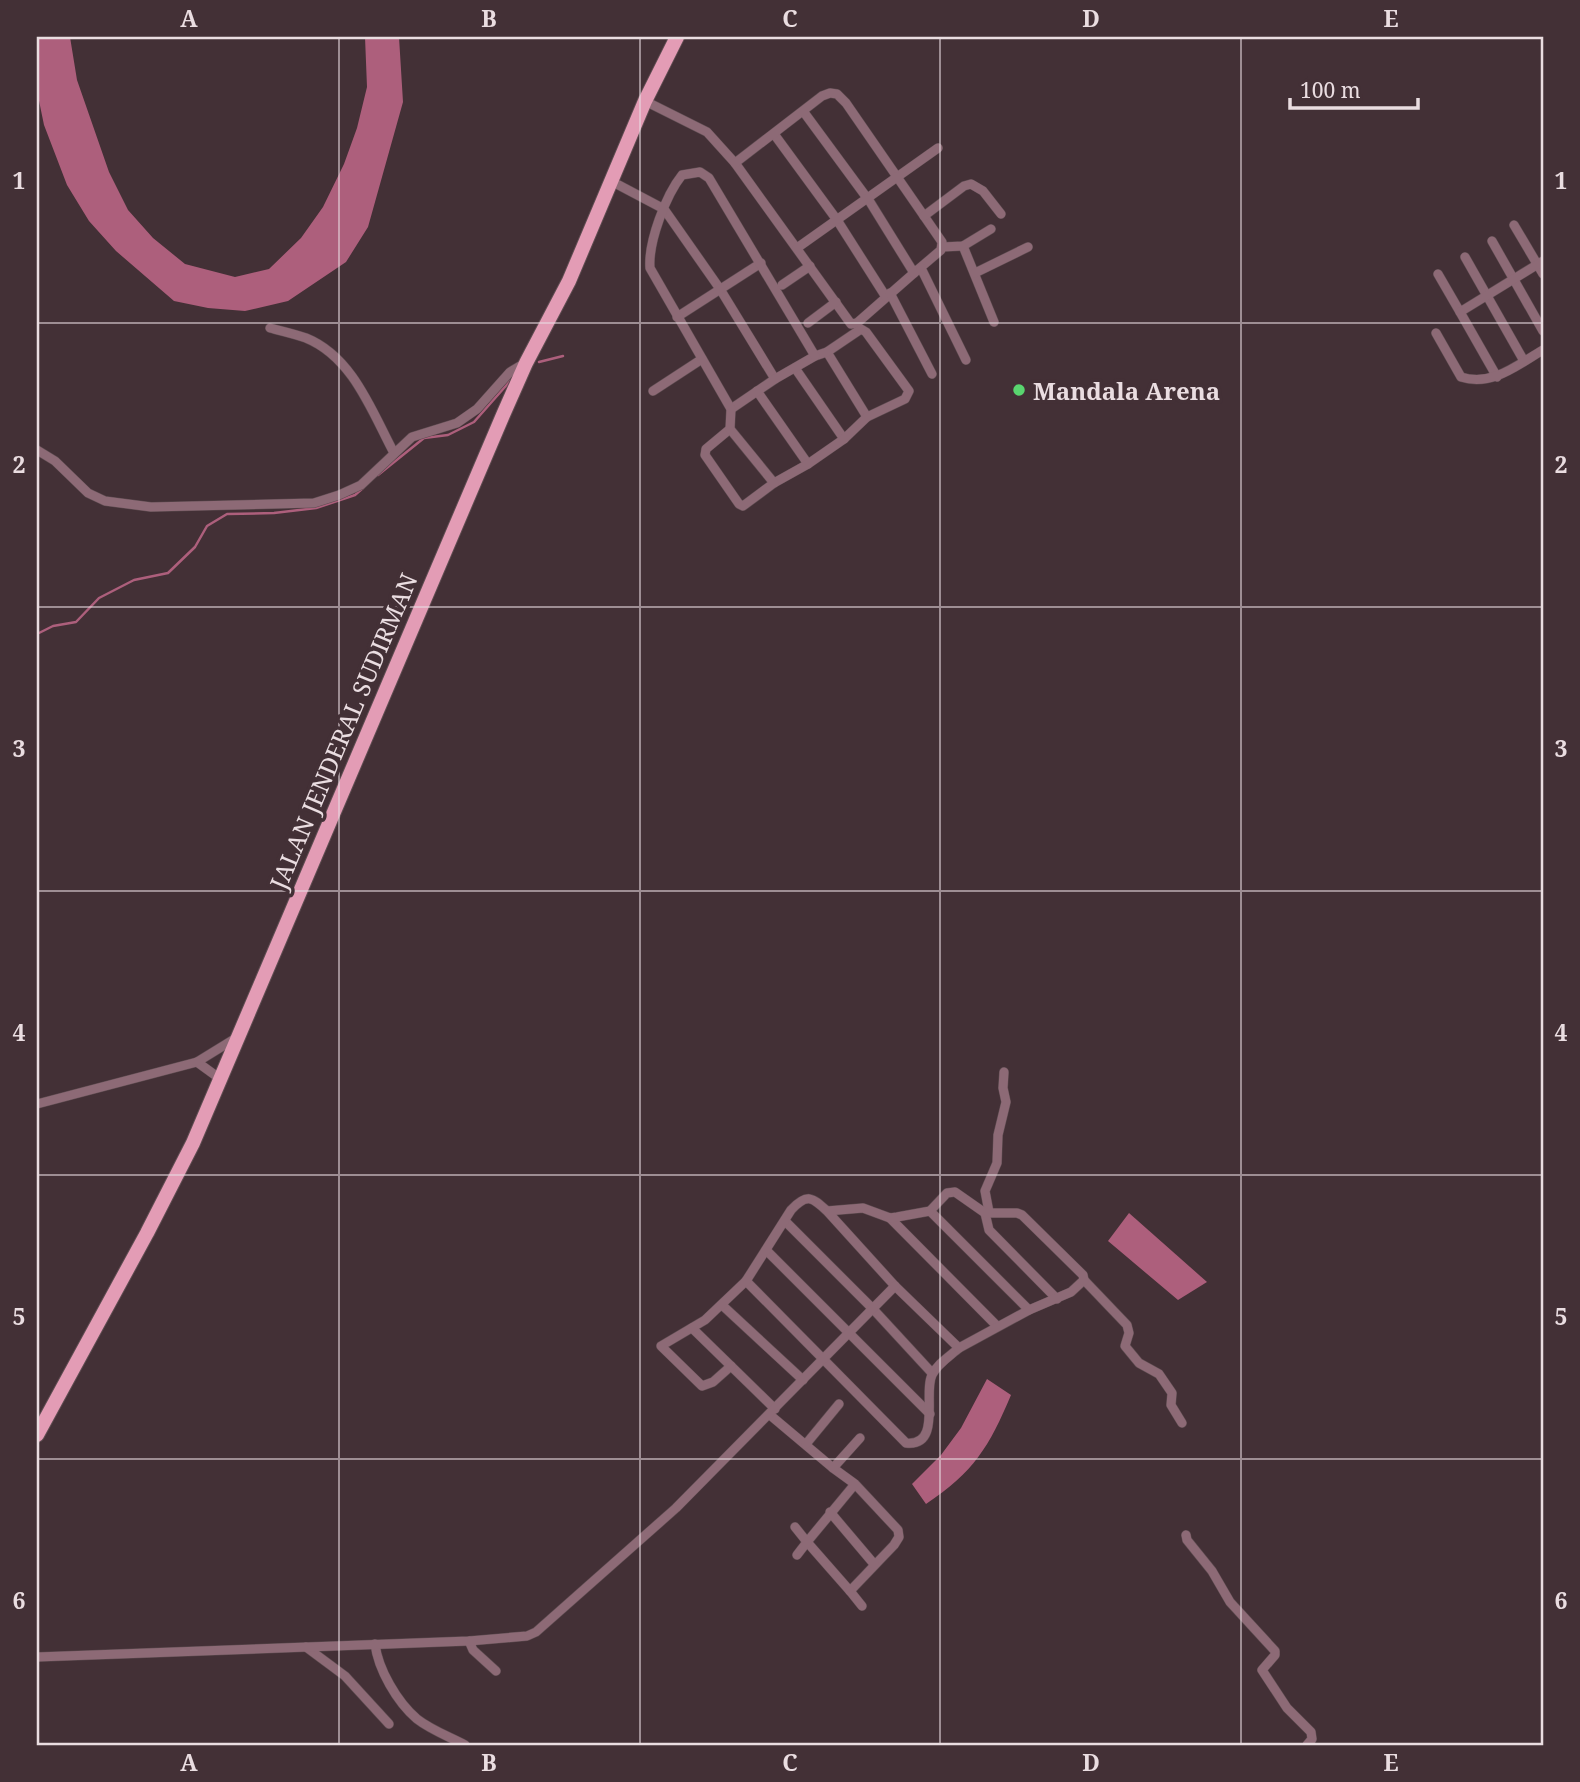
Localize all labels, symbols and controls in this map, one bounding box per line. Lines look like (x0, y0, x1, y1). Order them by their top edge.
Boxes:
text: A (180, 2, 198, 34)
text: B (481, 2, 497, 34)
text: C (782, 2, 798, 34)
text: D (1082, 2, 1100, 34)
text: E (1383, 2, 1399, 34)
scale bar (1290, 66, 1417, 110)
text: 100 m (1300, 76, 1361, 104)
text: 1 (13, 164, 26, 196)
text: 1 (1555, 164, 1568, 196)
place label: Mandala Arena (1033, 374, 1220, 407)
marker: Mandala Arena (1011, 382, 1027, 398)
text: 2 (13, 448, 26, 480)
text: 2 (1555, 448, 1568, 480)
street label: JALAN JENDERAL SUDIRMAN (261, 568, 425, 895)
text: 3 (13, 732, 26, 764)
text: 3 (1555, 732, 1568, 764)
text: 4 (13, 1016, 26, 1048)
text: 4 (1555, 1016, 1568, 1048)
text: 5 (13, 1300, 26, 1332)
text: 5 (1555, 1300, 1568, 1332)
text: 6 (13, 1584, 26, 1616)
text: 6 (1555, 1584, 1568, 1616)
text: A (180, 1746, 198, 1778)
text: B (481, 1746, 497, 1778)
text: C (782, 1746, 798, 1778)
text: D (1082, 1746, 1100, 1778)
text: E (1383, 1746, 1399, 1778)

